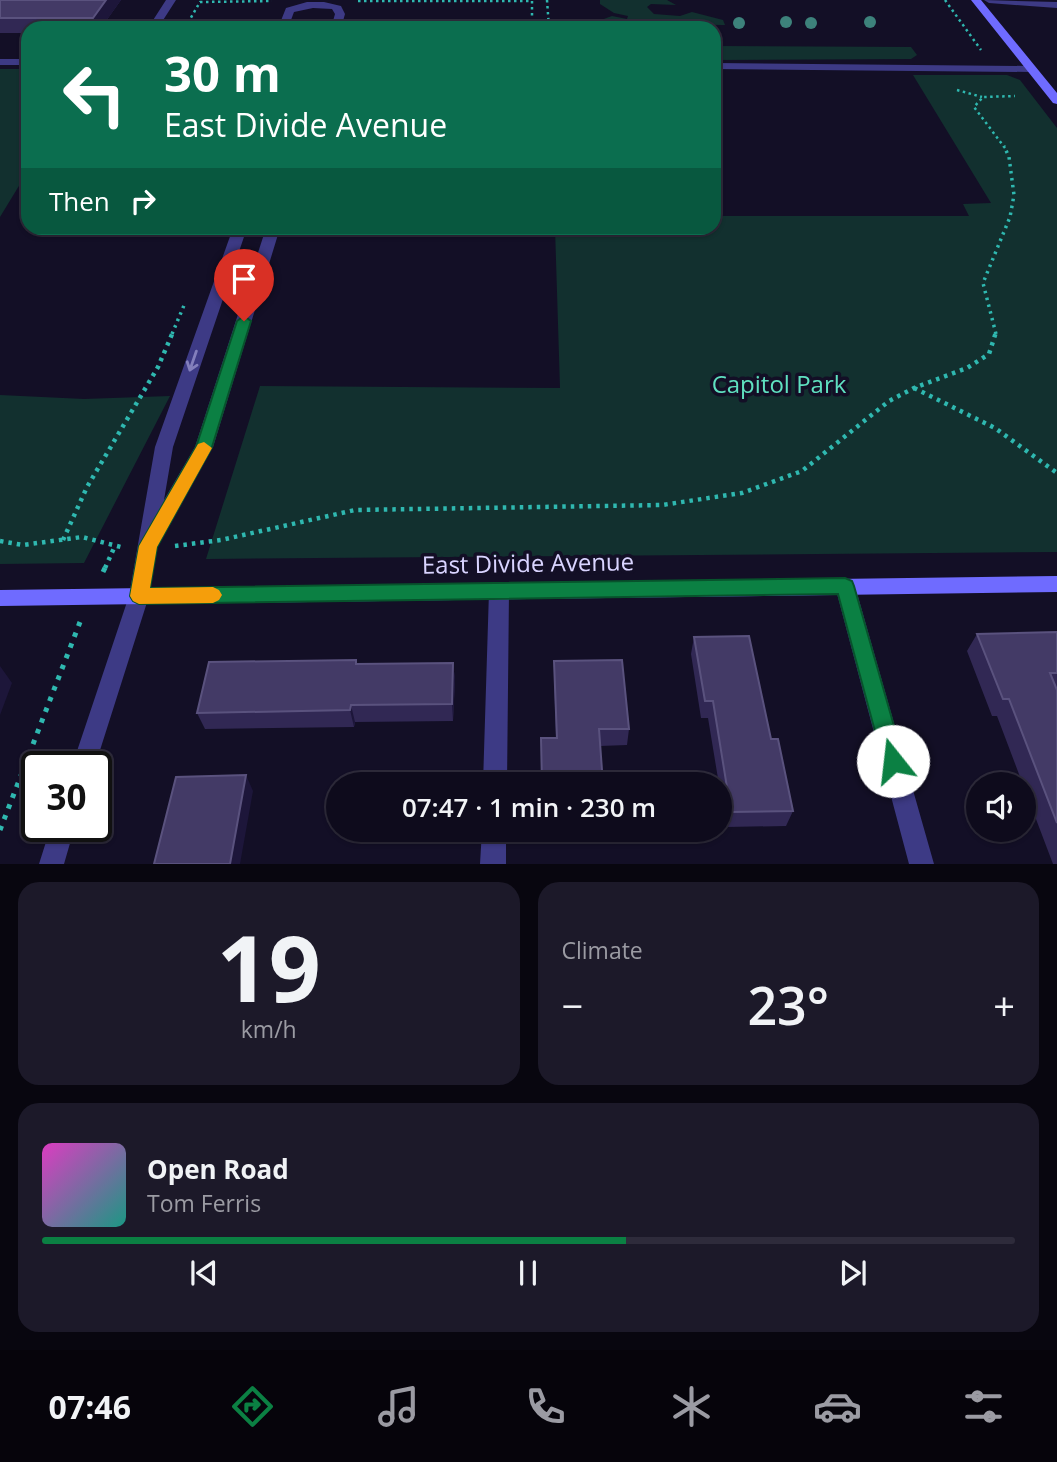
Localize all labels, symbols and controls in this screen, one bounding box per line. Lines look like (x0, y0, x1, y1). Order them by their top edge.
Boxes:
text: 30 m (164, 40, 281, 106)
icon: left (49, 49, 140, 140)
text: East Divide Avenue (164, 103, 447, 146)
icon: right (124, 182, 162, 220)
text: Then (49, 183, 110, 219)
pin (214, 249, 274, 321)
icon: arrive (225, 260, 263, 298)
one-way arrow (186, 350, 198, 372)
park label: Capitol Park (712, 367, 847, 400)
street label: East Divide Avenue (422, 544, 634, 581)
position arrow (856, 724, 930, 798)
speed limit sign: 30 (21, 751, 112, 842)
map controls (966, 772, 1036, 842)
button: sound (966, 772, 1036, 842)
text: 07:47 · 1 min · 230 m (402, 789, 656, 825)
text: 19 (217, 905, 321, 1029)
text: Climate (562, 934, 643, 966)
text: 23° (747, 969, 829, 1040)
text: − (562, 979, 583, 1031)
text: + (993, 979, 1015, 1031)
text: km/h (241, 1013, 297, 1045)
text: Open Road (147, 1151, 289, 1187)
text: Tom Ferris (147, 1187, 261, 1219)
icon: previous (185, 1254, 223, 1292)
icon: pause (509, 1254, 547, 1292)
icon: next (834, 1254, 872, 1292)
icon: directions (228, 1382, 277, 1431)
icon: music (374, 1382, 423, 1431)
icon: phone (521, 1382, 570, 1431)
icon: climate (667, 1382, 716, 1431)
icon: car (813, 1382, 862, 1431)
icon: filters (959, 1382, 1008, 1431)
text: 07:46 (49, 1385, 131, 1428)

